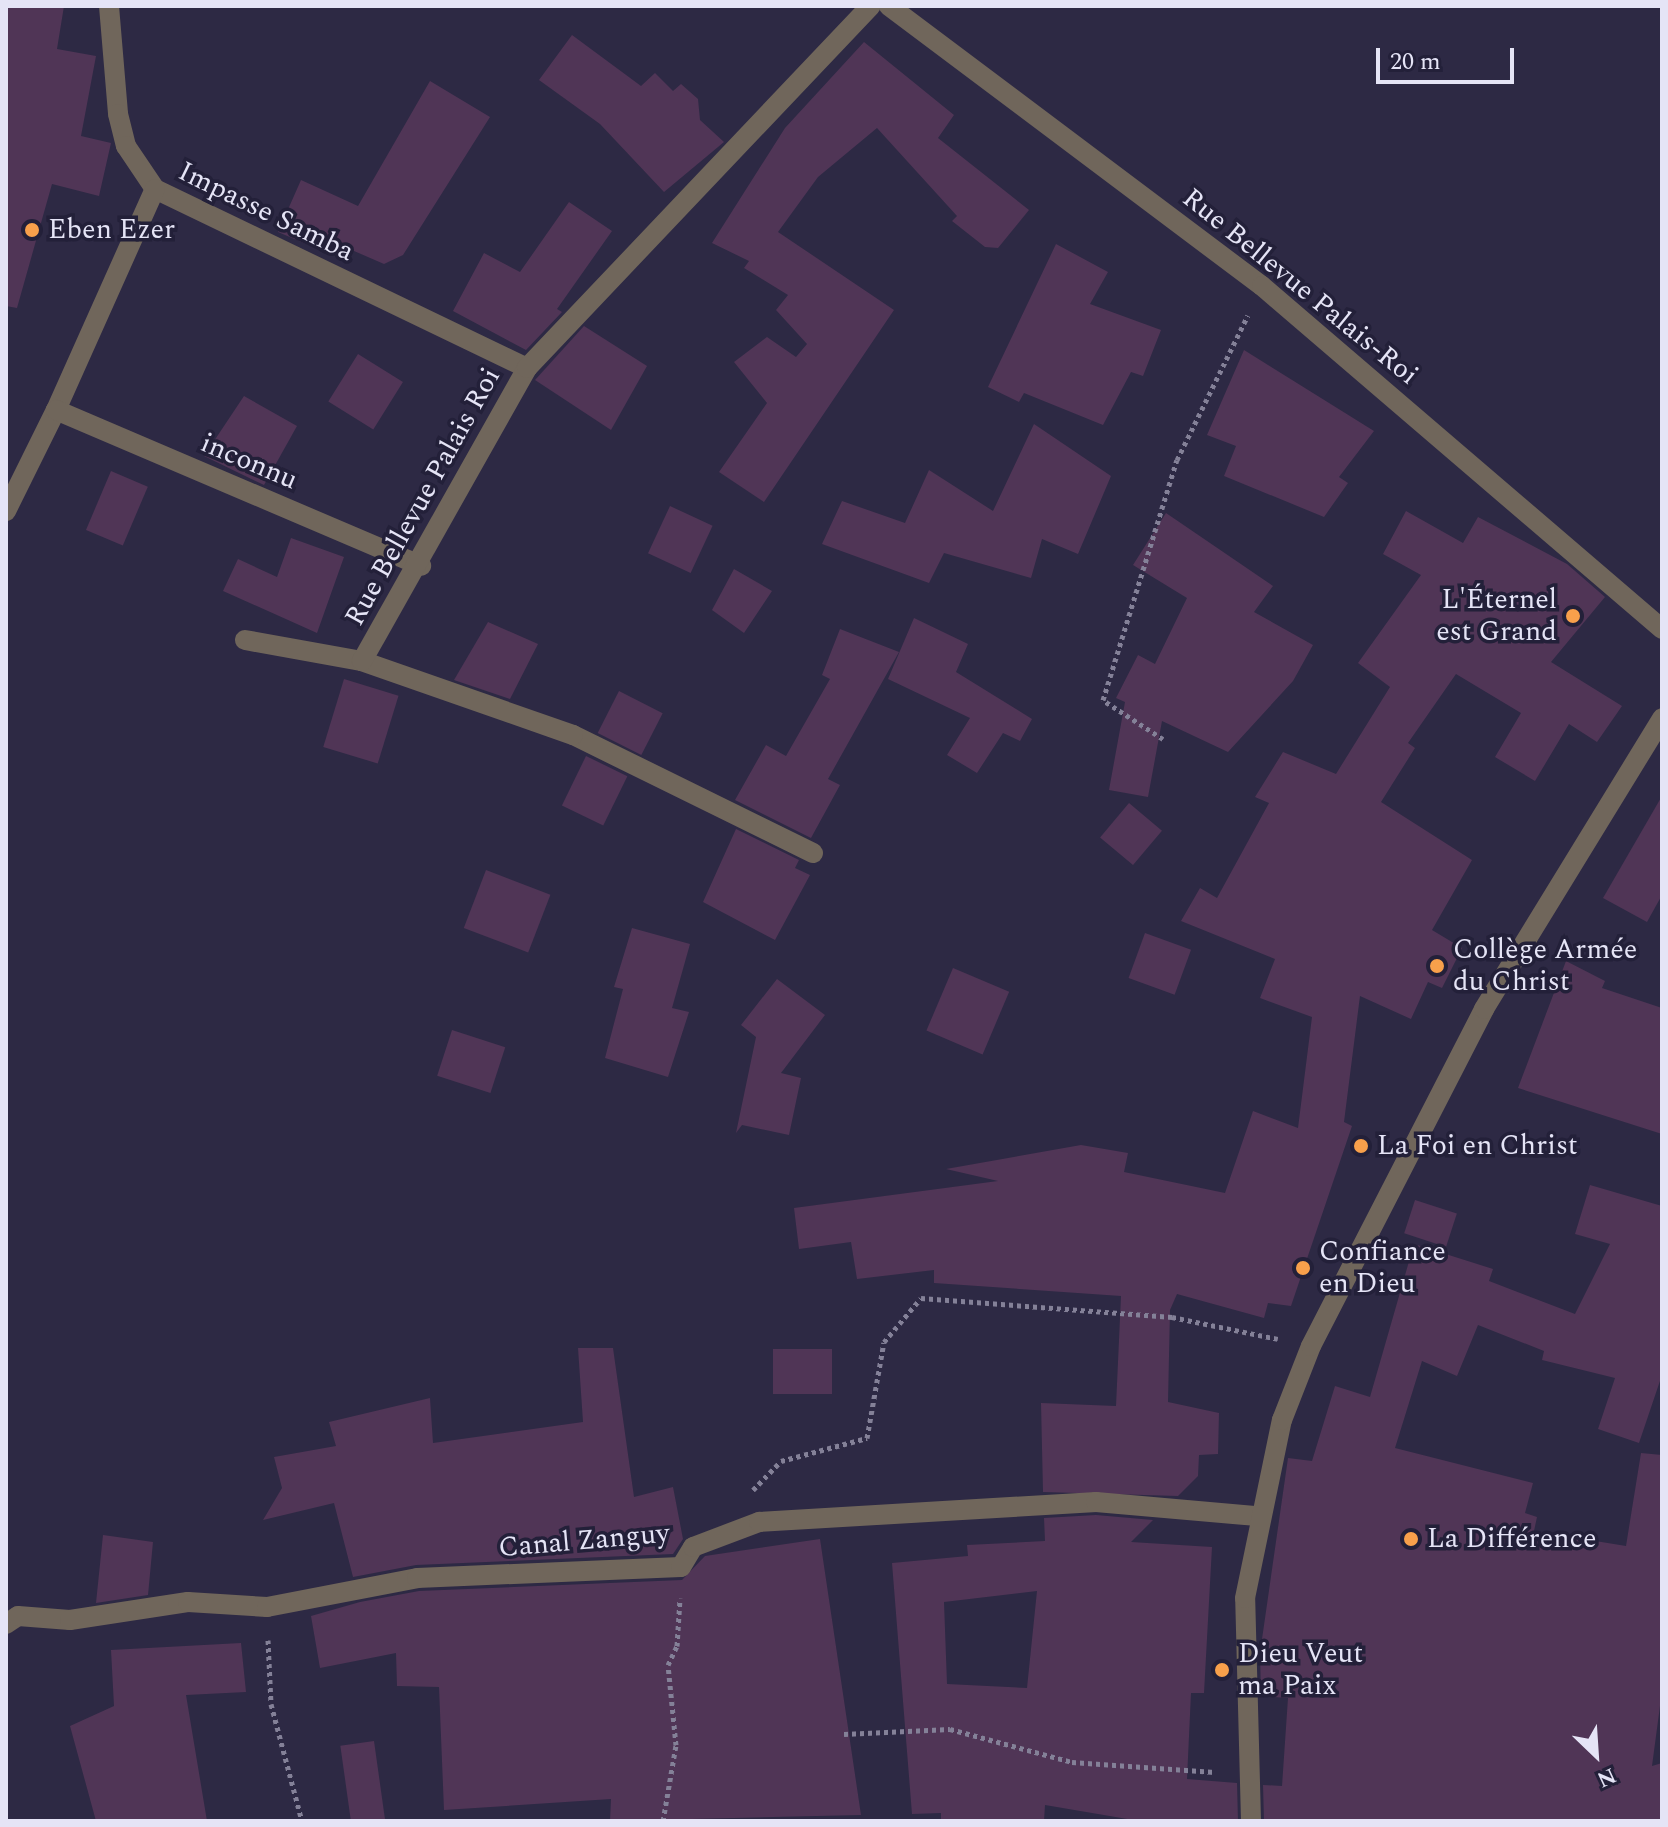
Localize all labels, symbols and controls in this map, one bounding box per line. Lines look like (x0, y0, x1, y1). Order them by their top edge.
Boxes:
scale bar (1380, 32, 1518, 82)
text: 20 m (1390, 44, 1441, 80)
street label: Impasse Samba (173, 155, 359, 269)
street label: Rue Bellevue Palais-Roi (1175, 182, 1425, 392)
place label: Eben Ezer (48, 213, 175, 247)
marker: Eben Ezer (23, 221, 41, 239)
street label: Rue Bellevue Palais Roi (338, 362, 508, 632)
street label: inconnu (196, 427, 302, 497)
place label: L'Éternel est Grand (1436, 583, 1557, 649)
marker: L'Éternel est Grand (1564, 607, 1582, 625)
place label: Collège Armée du Christ (1453, 933, 1637, 999)
marker: Collège Armée du Christ (1428, 957, 1446, 975)
place label: La Foi en Christ (1377, 1129, 1578, 1163)
marker: La Foi en Christ (1352, 1137, 1370, 1155)
place label: Confiance en Dieu (1319, 1235, 1446, 1301)
marker: Confiance en Dieu (1294, 1259, 1312, 1277)
street label: Canal Zanguy (497, 1517, 671, 1565)
place label: La Différence (1427, 1522, 1596, 1556)
marker: La Différence (1402, 1530, 1420, 1548)
place label: Dieu Veut ma Paix (1238, 1637, 1363, 1703)
marker: Dieu Veut ma Paix (1213, 1661, 1231, 1679)
north arrow (1556, 1715, 1636, 1795)
text: N (1591, 1758, 1621, 1796)

